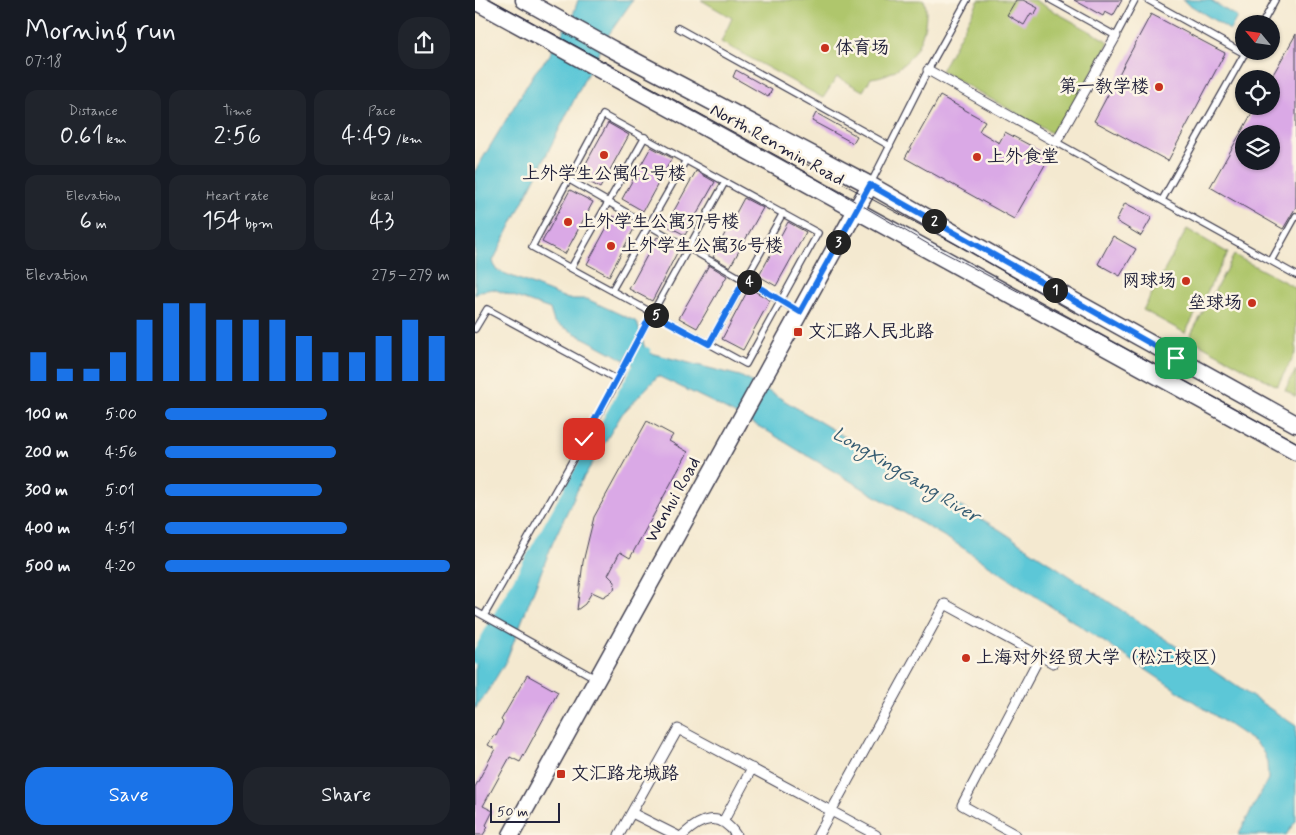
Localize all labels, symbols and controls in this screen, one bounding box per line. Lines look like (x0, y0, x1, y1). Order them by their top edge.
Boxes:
text: Morning run (25, 13, 176, 50)
north arrow (1235, 15, 1280, 60)
map controls (1235, 15, 1280, 170)
button: share (398, 17, 450, 69)
place label: 体育场 (835, 36, 889, 60)
marker: 体育场 (819, 42, 831, 54)
text: 07:18 (25, 51, 62, 72)
button: locate (1235, 70, 1280, 115)
place label: 第一教学楼 (1059, 75, 1149, 99)
marker: 第一教学楼 (1153, 81, 1165, 93)
street label: North Renmin Road (706, 98, 848, 192)
text: Distance (69, 102, 118, 120)
text: Time (223, 102, 252, 120)
text: Pace (368, 102, 396, 120)
text: 0.61 (60, 120, 102, 153)
text: 2:56 (214, 120, 261, 153)
text: 4:49 (341, 120, 392, 153)
button: layers (1235, 125, 1280, 170)
text: km (102, 130, 127, 148)
text: /km (392, 130, 422, 148)
place label: 上外食堂 (987, 145, 1059, 169)
marker: 上外学生公寓42号楼 (598, 149, 610, 161)
marker: 上外食堂 (971, 151, 983, 163)
place label: 上外学生公寓42号楼 (522, 162, 686, 186)
text: Elevation (66, 187, 121, 205)
text: Heart rate (206, 187, 269, 205)
text: kcal (370, 187, 394, 205)
text: 6 (79, 205, 92, 238)
text: 154 (202, 205, 241, 238)
text: 43 (369, 205, 394, 238)
pin: 2 (921, 208, 947, 234)
place label: 上外学生公寓37号楼 (578, 210, 739, 234)
text: 2 (931, 212, 938, 230)
text: m (92, 215, 107, 233)
text: bpm (241, 215, 273, 233)
marker: 上外学生公寓37号楼 (562, 216, 574, 228)
pin: 3 (825, 230, 851, 254)
text: 3 (835, 233, 842, 251)
place label: 上外学生公寓36号楼 (621, 234, 783, 258)
marker: 上外学生公寓36号楼 (605, 240, 617, 252)
text: Elevation (25, 265, 88, 286)
text: 275–279 m (372, 265, 450, 286)
place label: 网球场 (1122, 269, 1176, 293)
pin: 4 (737, 270, 761, 294)
text: 4 (745, 273, 754, 291)
marker: 网球场 (1180, 275, 1192, 287)
pin: 1 (1043, 278, 1067, 302)
text: 1 (1052, 281, 1059, 299)
place label: 垒球场 (1188, 291, 1242, 315)
marker: 垒球场 (1246, 297, 1258, 309)
pin: 5 (643, 302, 669, 328)
text: 5 (652, 306, 661, 324)
place label: 文汇路人民北路 (808, 320, 934, 344)
marker: 文汇路人民北路 (792, 326, 804, 338)
pin (1155, 337, 1197, 379)
icon: arrive (1162, 344, 1190, 372)
text: 100 m (25, 404, 68, 425)
text: 5:00 (105, 404, 137, 425)
pin (563, 418, 605, 460)
water label: LongXingGang River (827, 421, 987, 532)
icon: check (570, 425, 598, 453)
text: 200 m (25, 442, 69, 463)
text: 4:56 (105, 442, 137, 463)
street label: Wenhui Road (640, 453, 706, 547)
text: 300 m (25, 480, 68, 501)
text: 5:01 (105, 480, 135, 501)
text: 400 m (25, 518, 70, 539)
text: 4:51 (105, 518, 135, 539)
text: 500 m (25, 556, 70, 577)
text: 4:20 (105, 556, 136, 577)
place label: 上海对外经贸大学（松江校区） (976, 646, 1228, 670)
marker: 上海对外经贸大学（松江校区） (960, 652, 972, 664)
place label: 文汇路龙城路 (571, 762, 679, 786)
button: Save (25, 767, 233, 825)
button: Share (243, 767, 450, 825)
marker: 文汇路龙城路 (555, 768, 567, 780)
scale bar (490, 800, 560, 823)
text: 50 m (497, 803, 528, 821)

